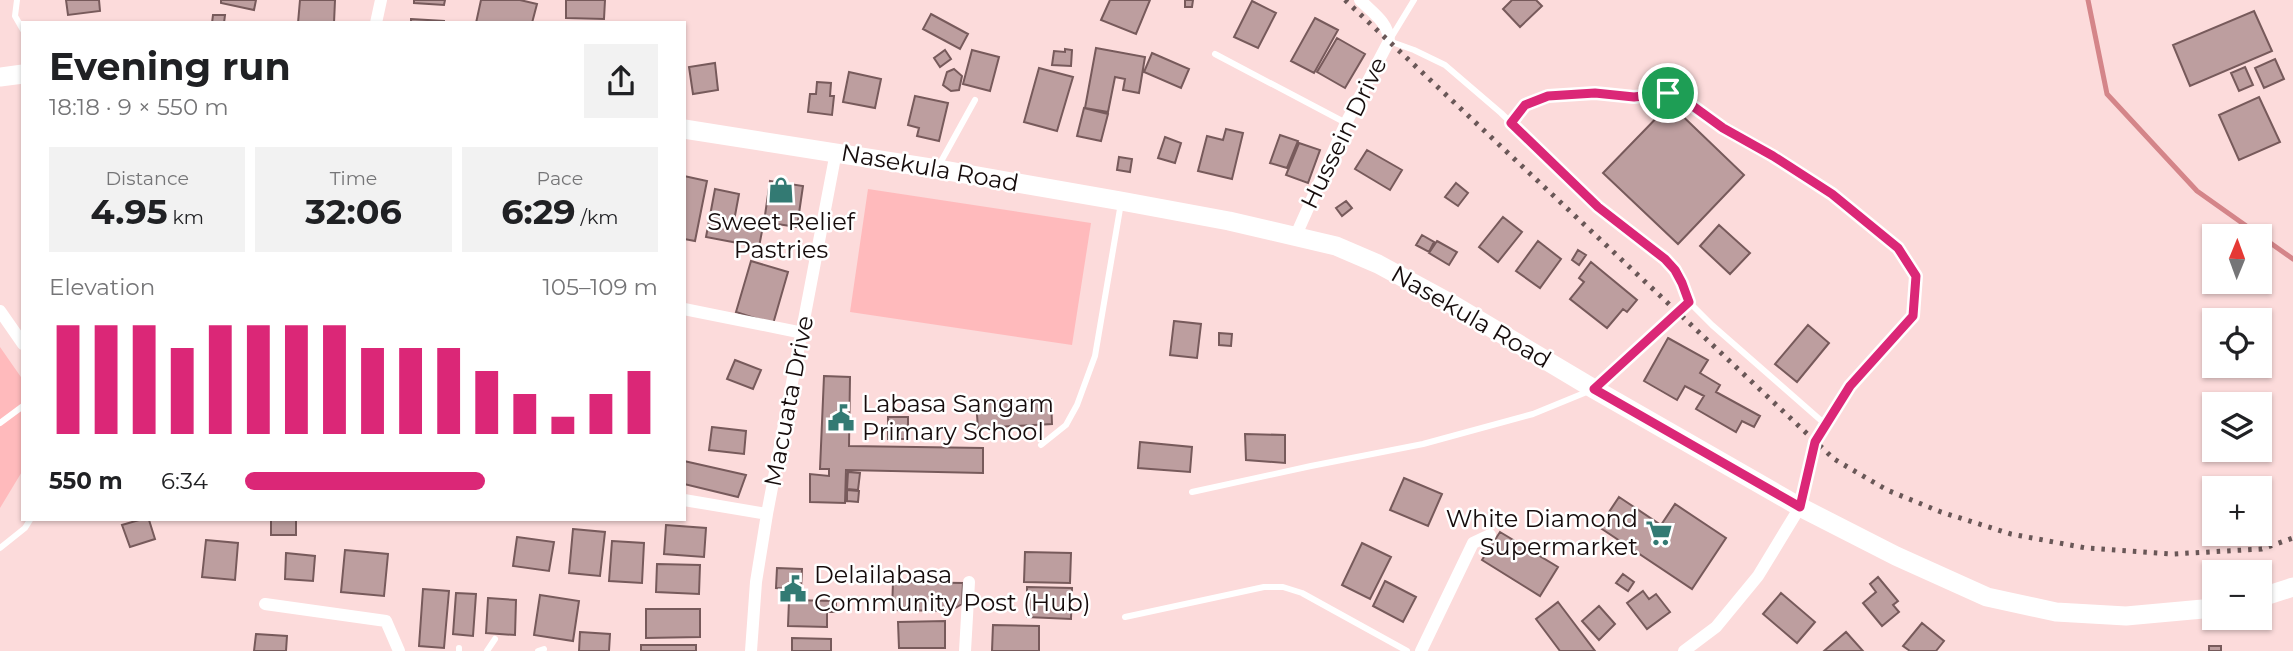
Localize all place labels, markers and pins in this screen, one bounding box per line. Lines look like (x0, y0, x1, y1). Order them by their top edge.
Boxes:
pin (1638, 63, 1698, 123)
shop icon: Sweet Relief Pastries (766, 175, 796, 205)
place label: Sweet Relief Pastries (707, 207, 856, 264)
place label: Labasa Sangam Primary School (862, 389, 1054, 446)
public building icon: Labasa Sangam Primary School (826, 403, 856, 433)
place label: White Diamond Supermarket (1446, 504, 1638, 561)
supermarket icon: White Diamond Supermarket (1644, 518, 1674, 548)
place label: Delailabasa Community Post (Hub) (814, 560, 1091, 617)
public building icon: Delailabasa Community Post (Hub) (778, 574, 808, 604)

